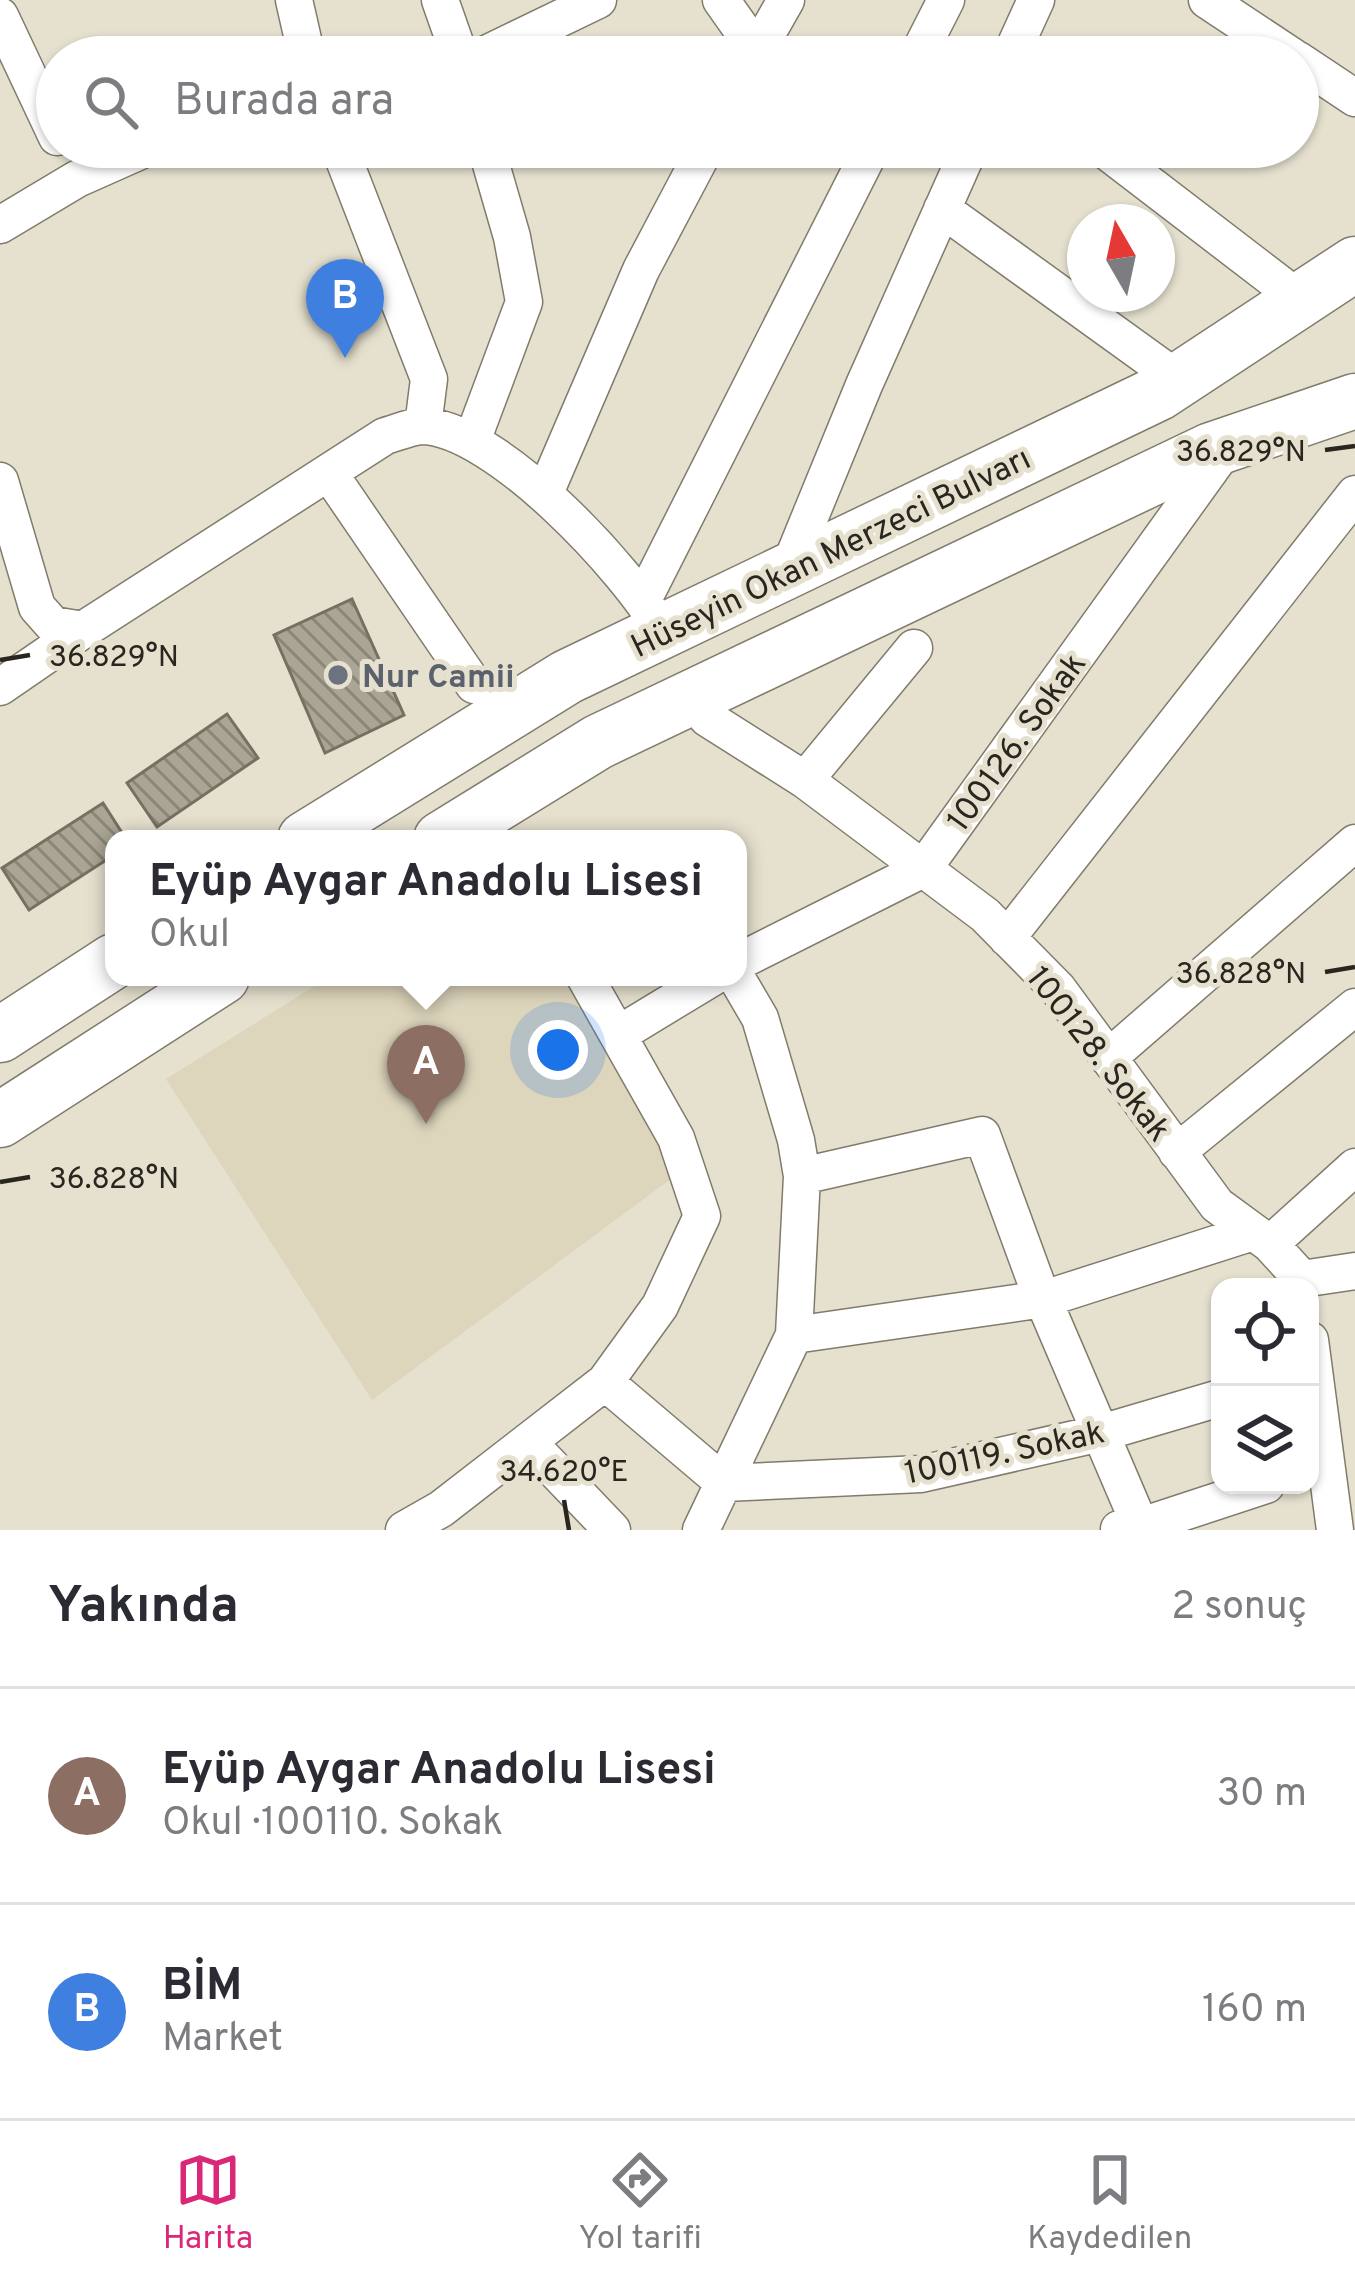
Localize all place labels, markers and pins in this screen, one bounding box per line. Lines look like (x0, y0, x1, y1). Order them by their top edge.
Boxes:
pin: B (306, 259, 384, 358)
place label: Nur Camii (362, 658, 515, 700)
marker: Nur Camii (325, 662, 351, 688)
pin: A (387, 1025, 465, 1124)

